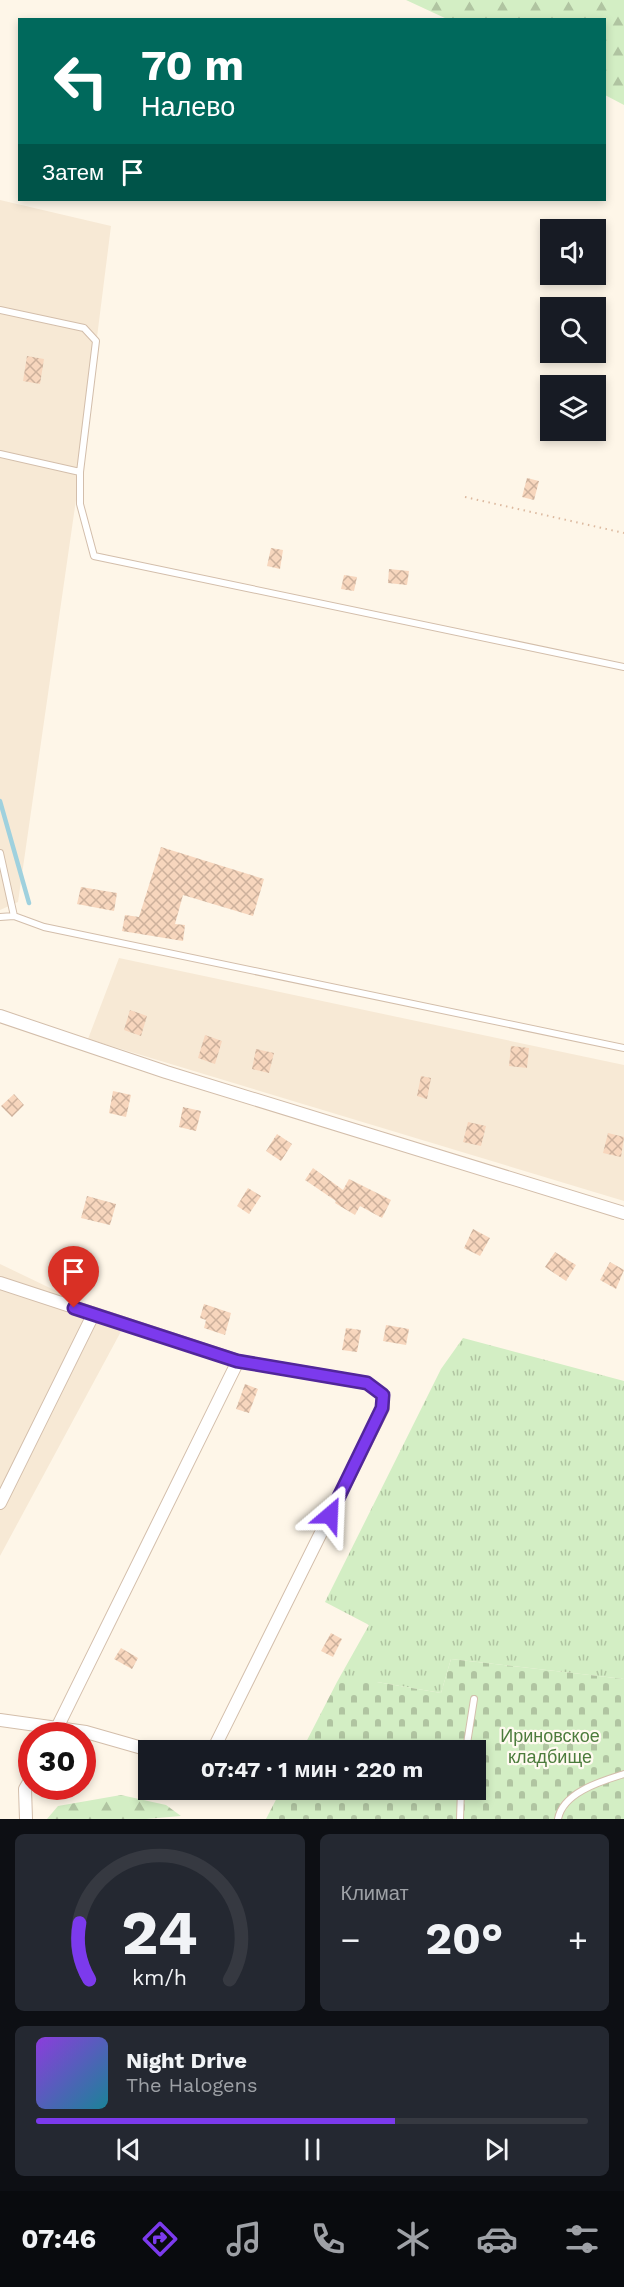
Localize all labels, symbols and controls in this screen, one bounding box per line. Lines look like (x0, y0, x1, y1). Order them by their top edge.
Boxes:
text: 70 m (141, 41, 244, 90)
icon: left (42, 42, 120, 120)
text: Налево (141, 91, 235, 123)
icon: arrive (116, 156, 149, 189)
text: Затем (42, 160, 104, 185)
map controls (540, 219, 606, 441)
button: sound (540, 219, 606, 285)
button: search (540, 297, 606, 363)
button: layers (540, 375, 606, 441)
pin (48, 1246, 99, 1308)
icon: arrive (57, 1255, 90, 1288)
position arrow (298, 1483, 362, 1547)
speed limit sign: 30 (18, 1722, 96, 1800)
park label: Ириновское кладбище (500, 1725, 600, 1767)
text: 07:47 · 1 мин · 220 m (201, 1757, 423, 1782)
text: Климат (341, 1881, 409, 1905)
text: 24 (121, 1896, 198, 1969)
text: 20° (425, 1912, 503, 1965)
text: − (341, 1920, 360, 1959)
text: + (568, 1920, 588, 1959)
text: km/h (132, 1965, 187, 1990)
text: Night Drive (126, 2048, 247, 2073)
text: The Halogens (126, 2073, 258, 2097)
icon: previous (112, 2133, 145, 2166)
icon: pause (296, 2133, 329, 2166)
icon: next (480, 2133, 513, 2166)
icon: directions (139, 2218, 181, 2260)
icon: music (223, 2218, 265, 2260)
icon: phone (307, 2218, 349, 2260)
icon: climate (392, 2218, 434, 2260)
icon: car (476, 2218, 518, 2260)
icon: filters (561, 2218, 603, 2260)
text: 07:46 (21, 2223, 96, 2255)

